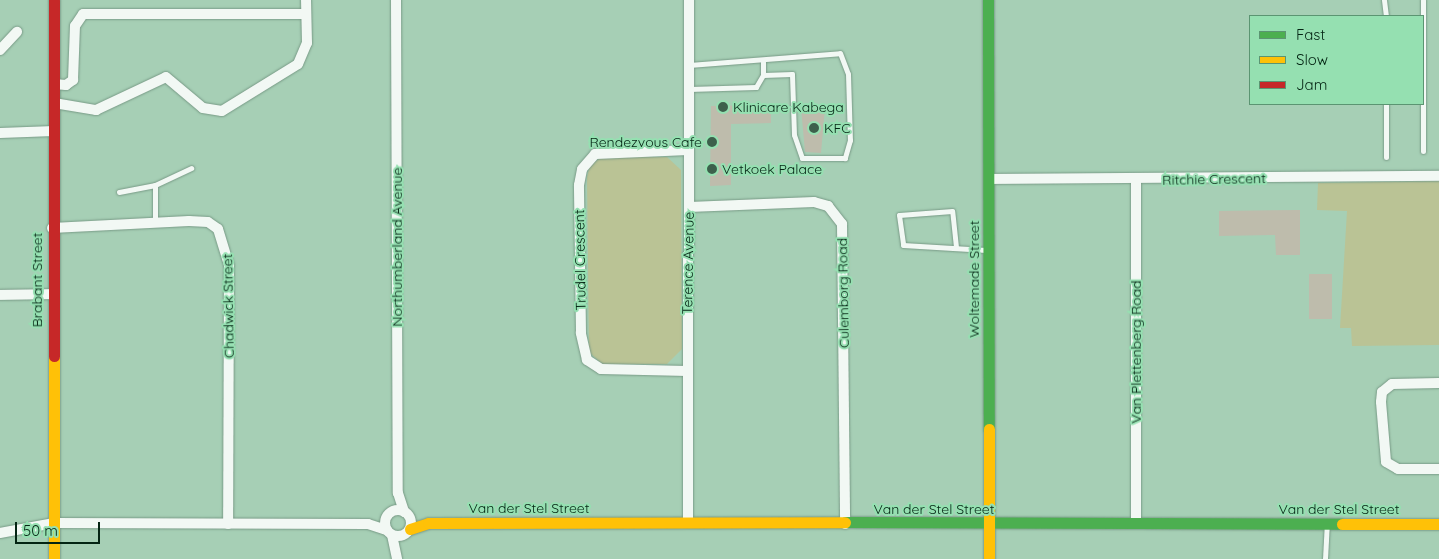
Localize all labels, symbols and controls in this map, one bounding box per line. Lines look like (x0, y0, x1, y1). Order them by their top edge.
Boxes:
legend (1249, 15, 1424, 105)
text: Fast (1296, 25, 1325, 44)
text: Slow (1296, 50, 1328, 69)
text: Jam (1296, 75, 1327, 94)
place label: Klinicare Kabega (733, 99, 844, 115)
marker: Klinicare Kabega (717, 101, 729, 113)
place label: KFC (824, 120, 850, 136)
marker: KFC (808, 122, 820, 134)
place label: Rendezvous Cafe (589, 134, 702, 150)
marker: Rendezvous Cafe (706, 136, 718, 148)
place label: Vetkoek Palace (722, 161, 822, 177)
marker: Vetkoek Palace (706, 163, 718, 175)
street label: Northumberland Avenue (389, 167, 405, 327)
street label: Ritchie Crescent (1162, 170, 1266, 188)
street label: Trudel Crescent (571, 209, 589, 311)
street label: Terence Avenue (679, 212, 697, 314)
street label: Woltemade Street (966, 220, 982, 338)
street label: Brabant Street (29, 233, 45, 327)
street label: Culemborg Road (834, 238, 852, 348)
street label: Chadwick Street (219, 254, 237, 358)
street label: Van Plettenberg Road (1128, 280, 1144, 424)
street label: Van der Stel Street (469, 500, 589, 516)
street label: Van der Stel Street (874, 501, 994, 517)
street label: Van der Stel Street (1279, 501, 1399, 517)
scale bar (18, 512, 102, 544)
text: 50 m (23, 521, 58, 540)

